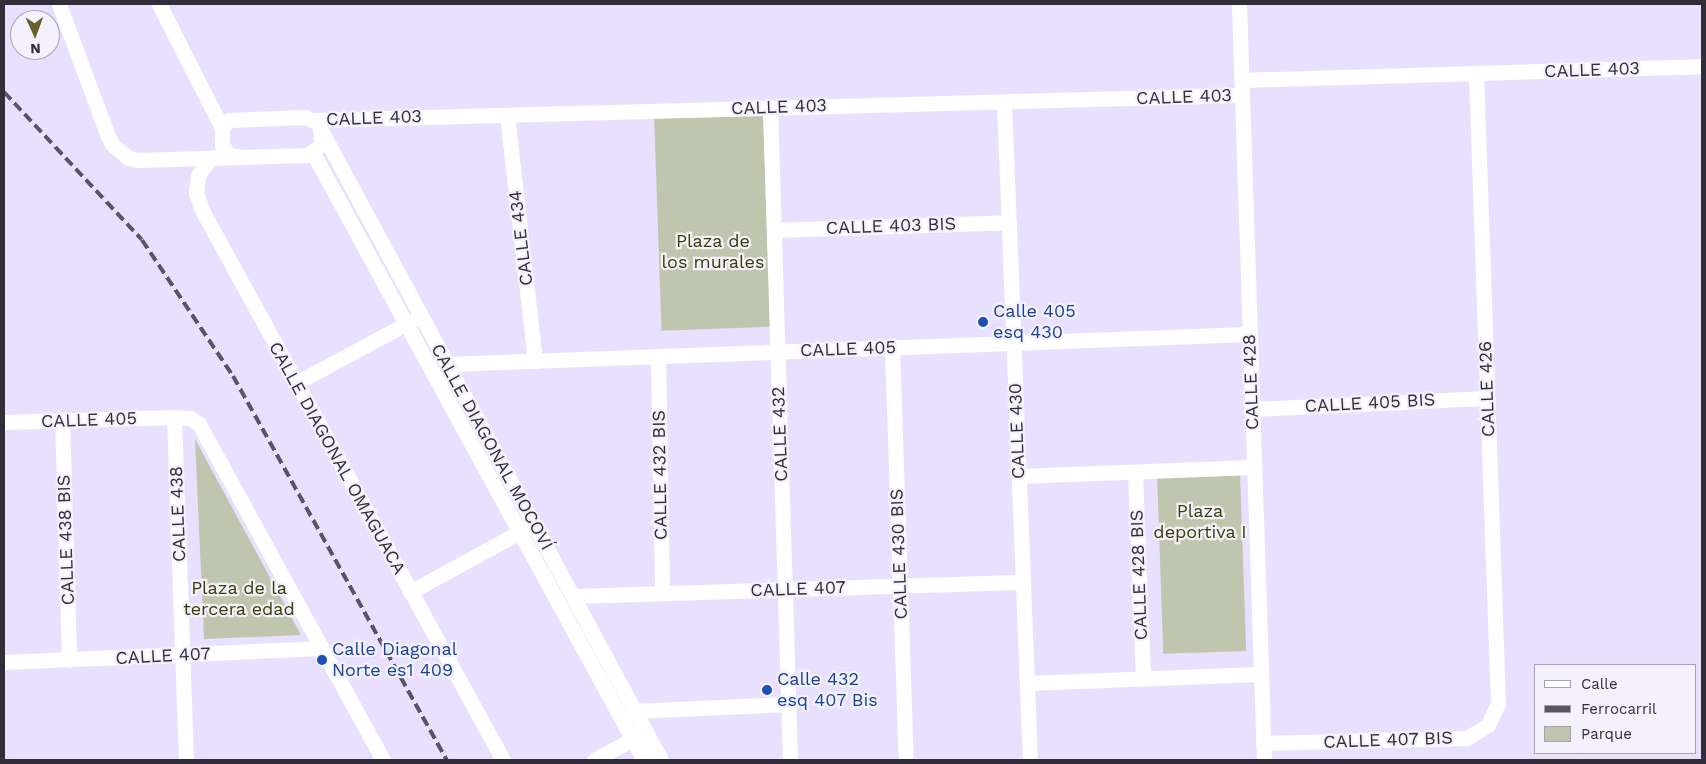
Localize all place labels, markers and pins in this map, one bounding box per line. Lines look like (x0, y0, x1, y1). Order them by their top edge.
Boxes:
place label: Calle 405 esq 430 (993, 301, 1076, 344)
marker: Calle 405 esq 430 (977, 316, 989, 328)
place label: Calle Diagonal Norte es1 409 (332, 639, 457, 682)
marker: Calle Diagonal Norte es1 409 (316, 654, 328, 666)
place label: Calle 432 esq 407 Bis (777, 669, 878, 712)
marker: Calle 432 esq 407 Bis (761, 684, 773, 696)

